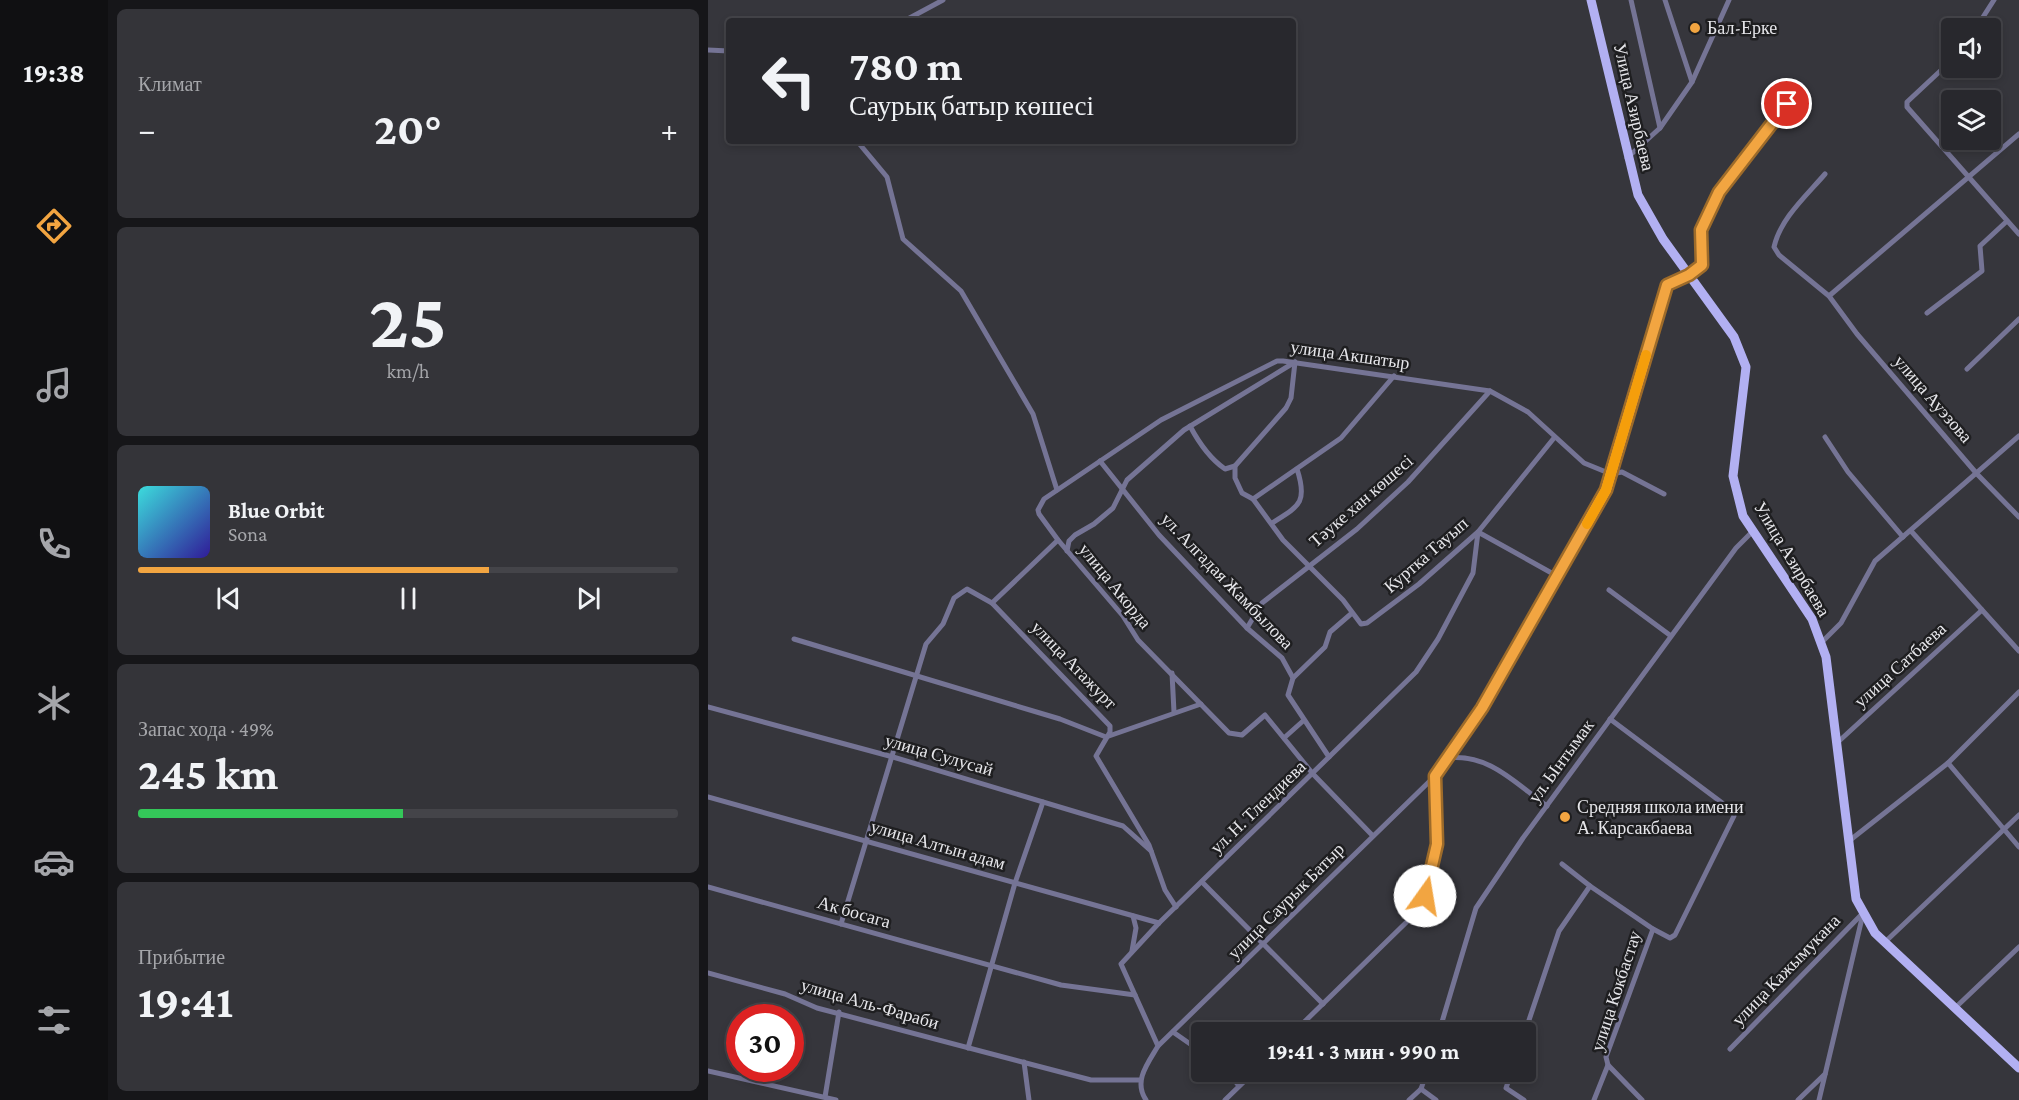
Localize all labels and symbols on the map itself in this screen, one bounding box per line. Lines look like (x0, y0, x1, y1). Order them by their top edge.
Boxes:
place label: Бал-Ерке (1707, 18, 1777, 38)
marker: Бал-Ерке (1688, 21, 1702, 35)
street label: Улица Азирбаева (1610, 41, 1658, 173)
pin (1761, 78, 1812, 129)
street label: улица Акшатыр (1289, 337, 1411, 373)
street label: улица Ауэзова (1890, 351, 1976, 447)
street label: Тәуке хан көшесі (1305, 451, 1417, 551)
street label: Улица Азирбаева (1750, 498, 1834, 620)
street label: ул. Алгадая Жамбылова (1157, 509, 1297, 653)
street label: Куртка Тауып (1380, 513, 1472, 597)
street label: улица Акорда (1075, 539, 1155, 633)
street label: улица Атажурт (1027, 617, 1121, 713)
street label: улица Сатбаева (1850, 619, 1950, 711)
street label: ул. Ынтымак (1524, 715, 1598, 807)
street label: улица Сулусай (883, 730, 996, 780)
street label: ул. Н. Тлендиева (1206, 756, 1310, 858)
place label: Средняя школа имени А. Карсакбаева (1577, 797, 1744, 838)
marker: Средняя школа имени А. Карсакбаева (1558, 810, 1572, 824)
street label: улица Алтын адам (868, 816, 1008, 874)
street label: улица Саурык Батыр (1224, 839, 1348, 963)
position arrow (1393, 864, 1457, 928)
street label: Ак босага (815, 892, 893, 932)
street label: улица Кажымукана (1728, 910, 1844, 1030)
street label: улица Кокбастау (1587, 928, 1645, 1054)
street label: улица Аль-Фараби (799, 975, 942, 1033)
speed limit sign: 30 (726, 1004, 804, 1082)

